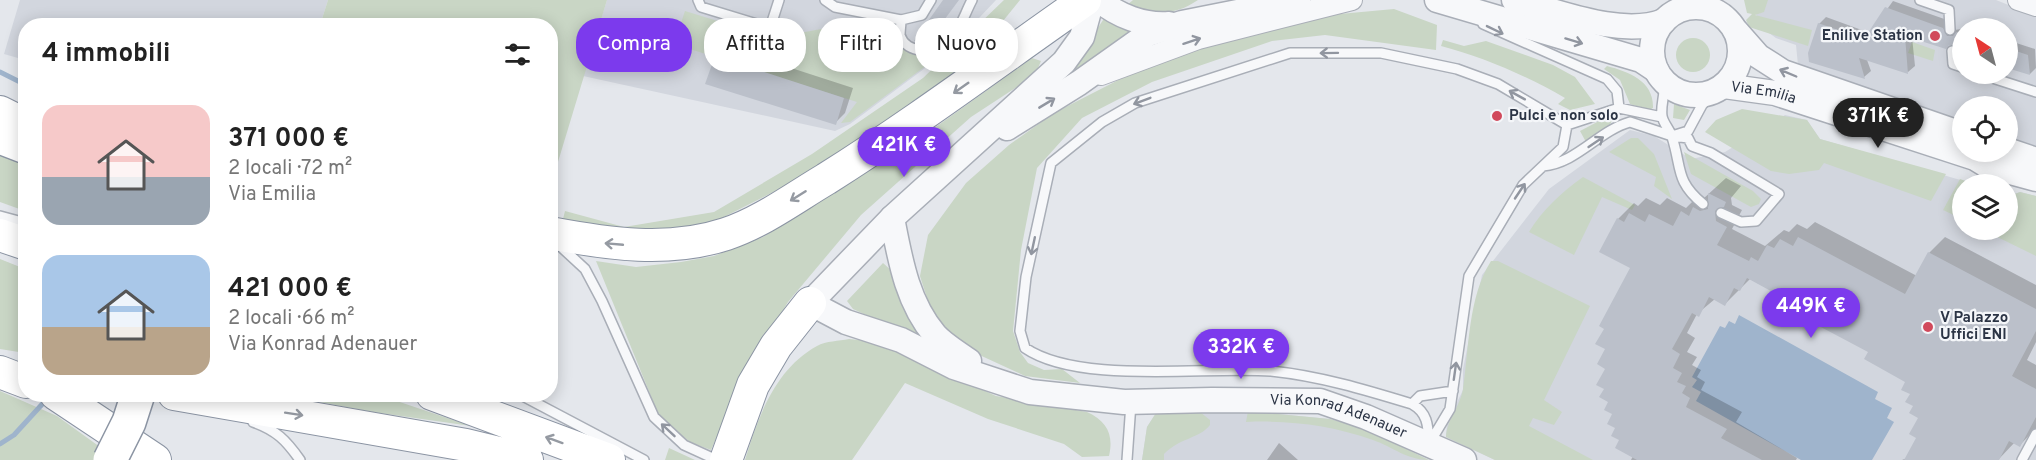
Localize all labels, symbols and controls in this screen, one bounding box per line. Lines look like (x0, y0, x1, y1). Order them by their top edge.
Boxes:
chip: Compra (576, 18, 692, 72)
chip: Affitta (704, 18, 806, 72)
chip: Filtri (818, 18, 903, 72)
chip: Nuovo (915, 18, 1018, 72)
north arrow (1952, 18, 2018, 84)
map controls (1952, 18, 2018, 240)
one-way arrow (1486, 25, 1504, 37)
place label: Enilive Station (1822, 27, 1923, 46)
marker: Enilive Station (1928, 29, 1942, 43)
one-way arrow (1182, 35, 1201, 46)
one-way arrow (1564, 36, 1583, 47)
text: 4 immobili (42, 38, 170, 71)
icon: filters (501, 38, 534, 71)
one-way arrow (1320, 47, 1340, 58)
one-way arrow (1779, 67, 1798, 78)
street label: Via Emilia (1730, 78, 1798, 109)
one-way arrow (953, 82, 969, 94)
one-way arrow (1509, 89, 1526, 101)
one-way arrow (1038, 96, 1055, 108)
one-way arrow (1133, 96, 1151, 107)
button: locate (1952, 96, 2018, 162)
pin: 371K € (1829, 98, 1927, 149)
text: 371K € (1847, 104, 1909, 130)
place label: Pulci e non solo (1509, 107, 1619, 126)
marker: Pulci e non solo (1490, 109, 1504, 123)
text: 371 000 € (228, 123, 349, 156)
pin: 421K € (855, 127, 953, 178)
icon: home (90, 129, 162, 201)
text: 421K € (872, 133, 936, 159)
one-way arrow (1587, 136, 1603, 148)
text: 2 locali · 72 m² (228, 156, 352, 182)
button: layers (1952, 174, 2018, 240)
text: Via Emilia (228, 182, 316, 208)
one-way arrow (1514, 184, 1526, 200)
one-way arrow (790, 190, 807, 202)
one-way arrow (1027, 236, 1038, 255)
one-way arrow (604, 238, 624, 249)
text: 421 000 € (228, 273, 352, 306)
icon: home (90, 279, 162, 351)
pin: 449K € (1762, 288, 1860, 339)
text: 449K € (1776, 294, 1846, 320)
text: 2 locali · 66 m² (228, 306, 354, 332)
place label: V Palazzo Uffici ENI (1940, 309, 2008, 345)
marker: V Palazzo Uffici ENI (1921, 320, 1935, 334)
pin: 332K € (1192, 329, 1290, 380)
text: Via Konrad Adenauer (228, 332, 417, 358)
text: 332K € (1207, 335, 1275, 361)
one-way arrow (1450, 362, 1461, 381)
street label: Via Konrad Adenauer (1270, 391, 1410, 443)
one-way arrow (284, 409, 304, 420)
one-way arrow (661, 423, 676, 437)
one-way arrow (546, 434, 564, 445)

